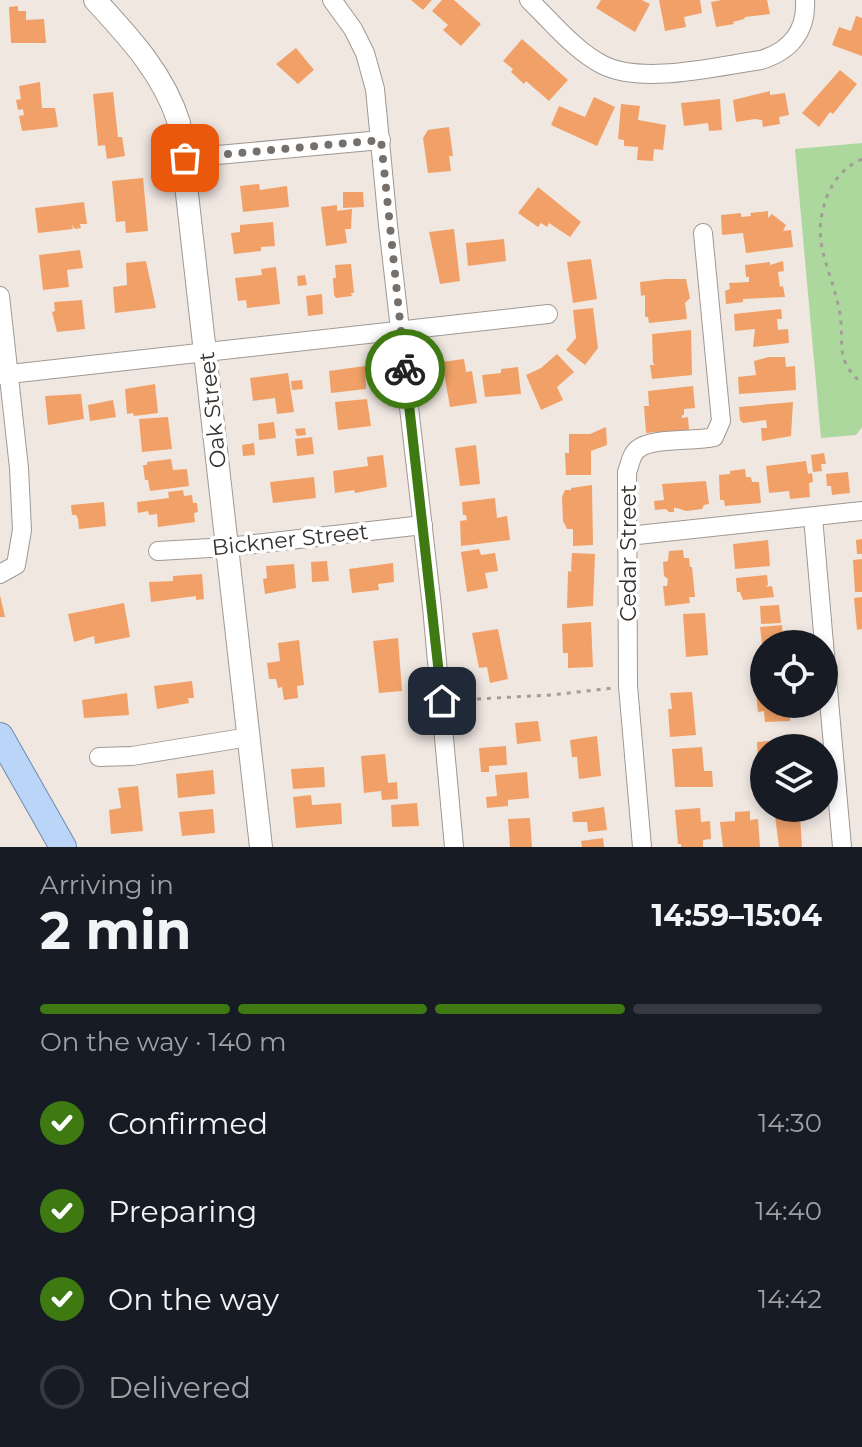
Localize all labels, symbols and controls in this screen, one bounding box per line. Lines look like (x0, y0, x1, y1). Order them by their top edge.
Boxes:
pin (151, 124, 219, 192)
icon: bag (163, 136, 207, 180)
courier (365, 329, 445, 409)
icon: bike (383, 347, 427, 391)
street label: Oak Street (193, 350, 232, 469)
street label: Cedar Street (615, 484, 642, 622)
street label: Bickner Street (211, 518, 370, 561)
map controls (750, 630, 838, 822)
button: locate (750, 630, 838, 718)
pin (408, 667, 476, 735)
icon: home (420, 679, 464, 723)
button: layers (750, 734, 838, 822)
text: Arriving in (40, 869, 174, 901)
text: 14:59–15:04 (652, 897, 822, 934)
text: 2 min (40, 899, 192, 962)
text: On the way · 140 m (40, 1026, 286, 1058)
icon: check (40, 1101, 84, 1145)
text: Confirmed (108, 1105, 268, 1142)
text: 14:30 (758, 1107, 822, 1139)
icon: check (40, 1189, 84, 1233)
text: Preparing (108, 1193, 257, 1230)
text: 14:40 (755, 1195, 822, 1227)
icon: check (40, 1277, 84, 1321)
text: On the way (108, 1281, 279, 1318)
text: 14:42 (758, 1283, 822, 1315)
text: Delivered (108, 1369, 251, 1406)

